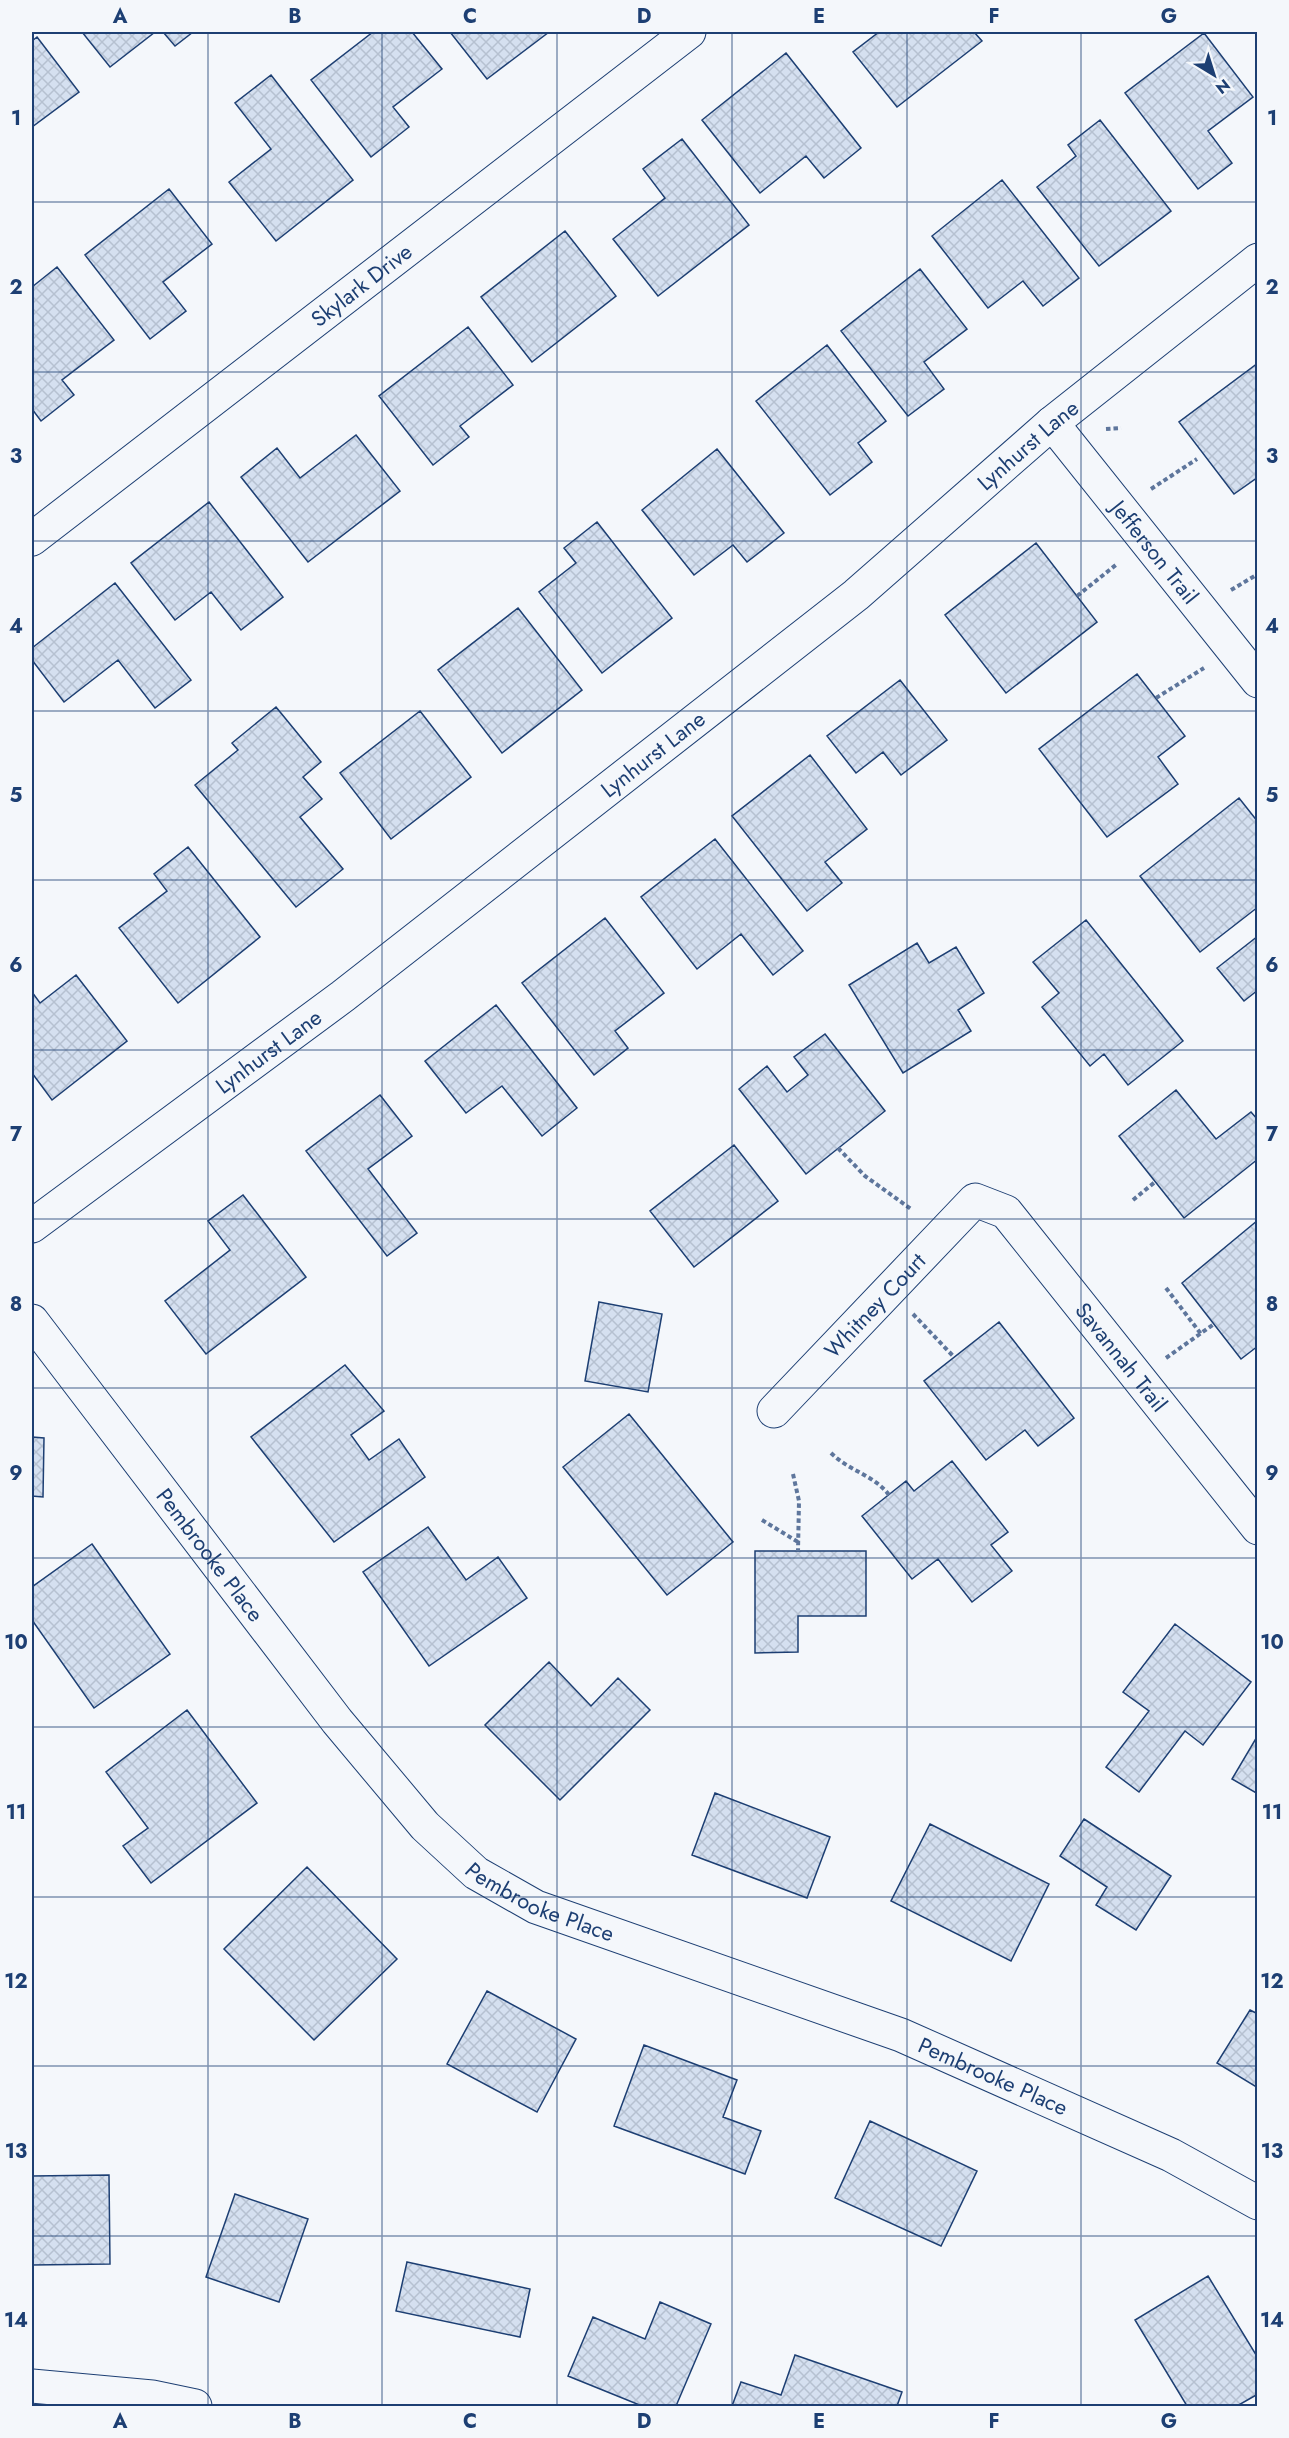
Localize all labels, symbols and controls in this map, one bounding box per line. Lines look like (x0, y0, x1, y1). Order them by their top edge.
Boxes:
text: A (112, 2, 128, 31)
text: B (288, 2, 302, 31)
text: C (463, 2, 477, 31)
text: D (637, 2, 651, 31)
text: E (813, 2, 825, 31)
text: F (988, 2, 1000, 31)
text: G (1161, 2, 1177, 31)
north arrow (1184, 45, 1244, 105)
text: N (1211, 73, 1235, 99)
text: 1 (11, 104, 21, 133)
text: 1 (1267, 104, 1277, 133)
street label: Skylark Drive (304, 235, 419, 334)
text: 2 (9, 273, 23, 302)
text: 2 (1265, 273, 1279, 302)
street label: Lynhurst Lane (970, 392, 1085, 498)
text: 3 (10, 442, 22, 471)
text: 3 (1266, 442, 1278, 471)
street label: Jefferson Trail (1102, 491, 1206, 611)
text: 4 (9, 612, 23, 641)
text: 4 (1265, 612, 1279, 641)
street label: Lynhurst Lane (594, 703, 712, 805)
text: 5 (10, 781, 23, 810)
text: 5 (1266, 781, 1279, 810)
text: 6 (9, 951, 23, 980)
text: 6 (1265, 951, 1279, 980)
street label: Lynhurst Lane (209, 1001, 328, 1101)
text: 7 (10, 1120, 23, 1149)
text: 7 (1266, 1120, 1279, 1149)
street label: Whitney Court (817, 1245, 933, 1365)
text: 8 (10, 1290, 22, 1319)
text: 8 (1266, 1290, 1278, 1319)
street label: Savannah Trail (1068, 1295, 1175, 1419)
text: 9 (9, 1459, 23, 1488)
text: 9 (1265, 1459, 1279, 1488)
street label: Pembrooke Place (149, 1481, 272, 1628)
text: 10 (4, 1628, 28, 1657)
text: 10 (1260, 1628, 1284, 1657)
text: 11 (6, 1798, 26, 1827)
text: 11 (1262, 1798, 1282, 1827)
street label: Pembrooke Place (458, 1855, 619, 1949)
text: 12 (4, 1967, 28, 1996)
text: 12 (1260, 1967, 1284, 1996)
street label: Pembrooke Place (913, 2029, 1073, 2123)
text: 13 (5, 2137, 27, 2166)
text: 13 (1261, 2137, 1283, 2166)
text: 14 (4, 2306, 28, 2335)
text: 14 (1260, 2306, 1284, 2335)
text: A (112, 2407, 128, 2436)
text: B (288, 2407, 302, 2436)
text: C (463, 2407, 477, 2436)
text: D (637, 2407, 651, 2436)
text: E (813, 2407, 825, 2436)
text: F (988, 2407, 1000, 2436)
text: G (1161, 2407, 1177, 2436)

